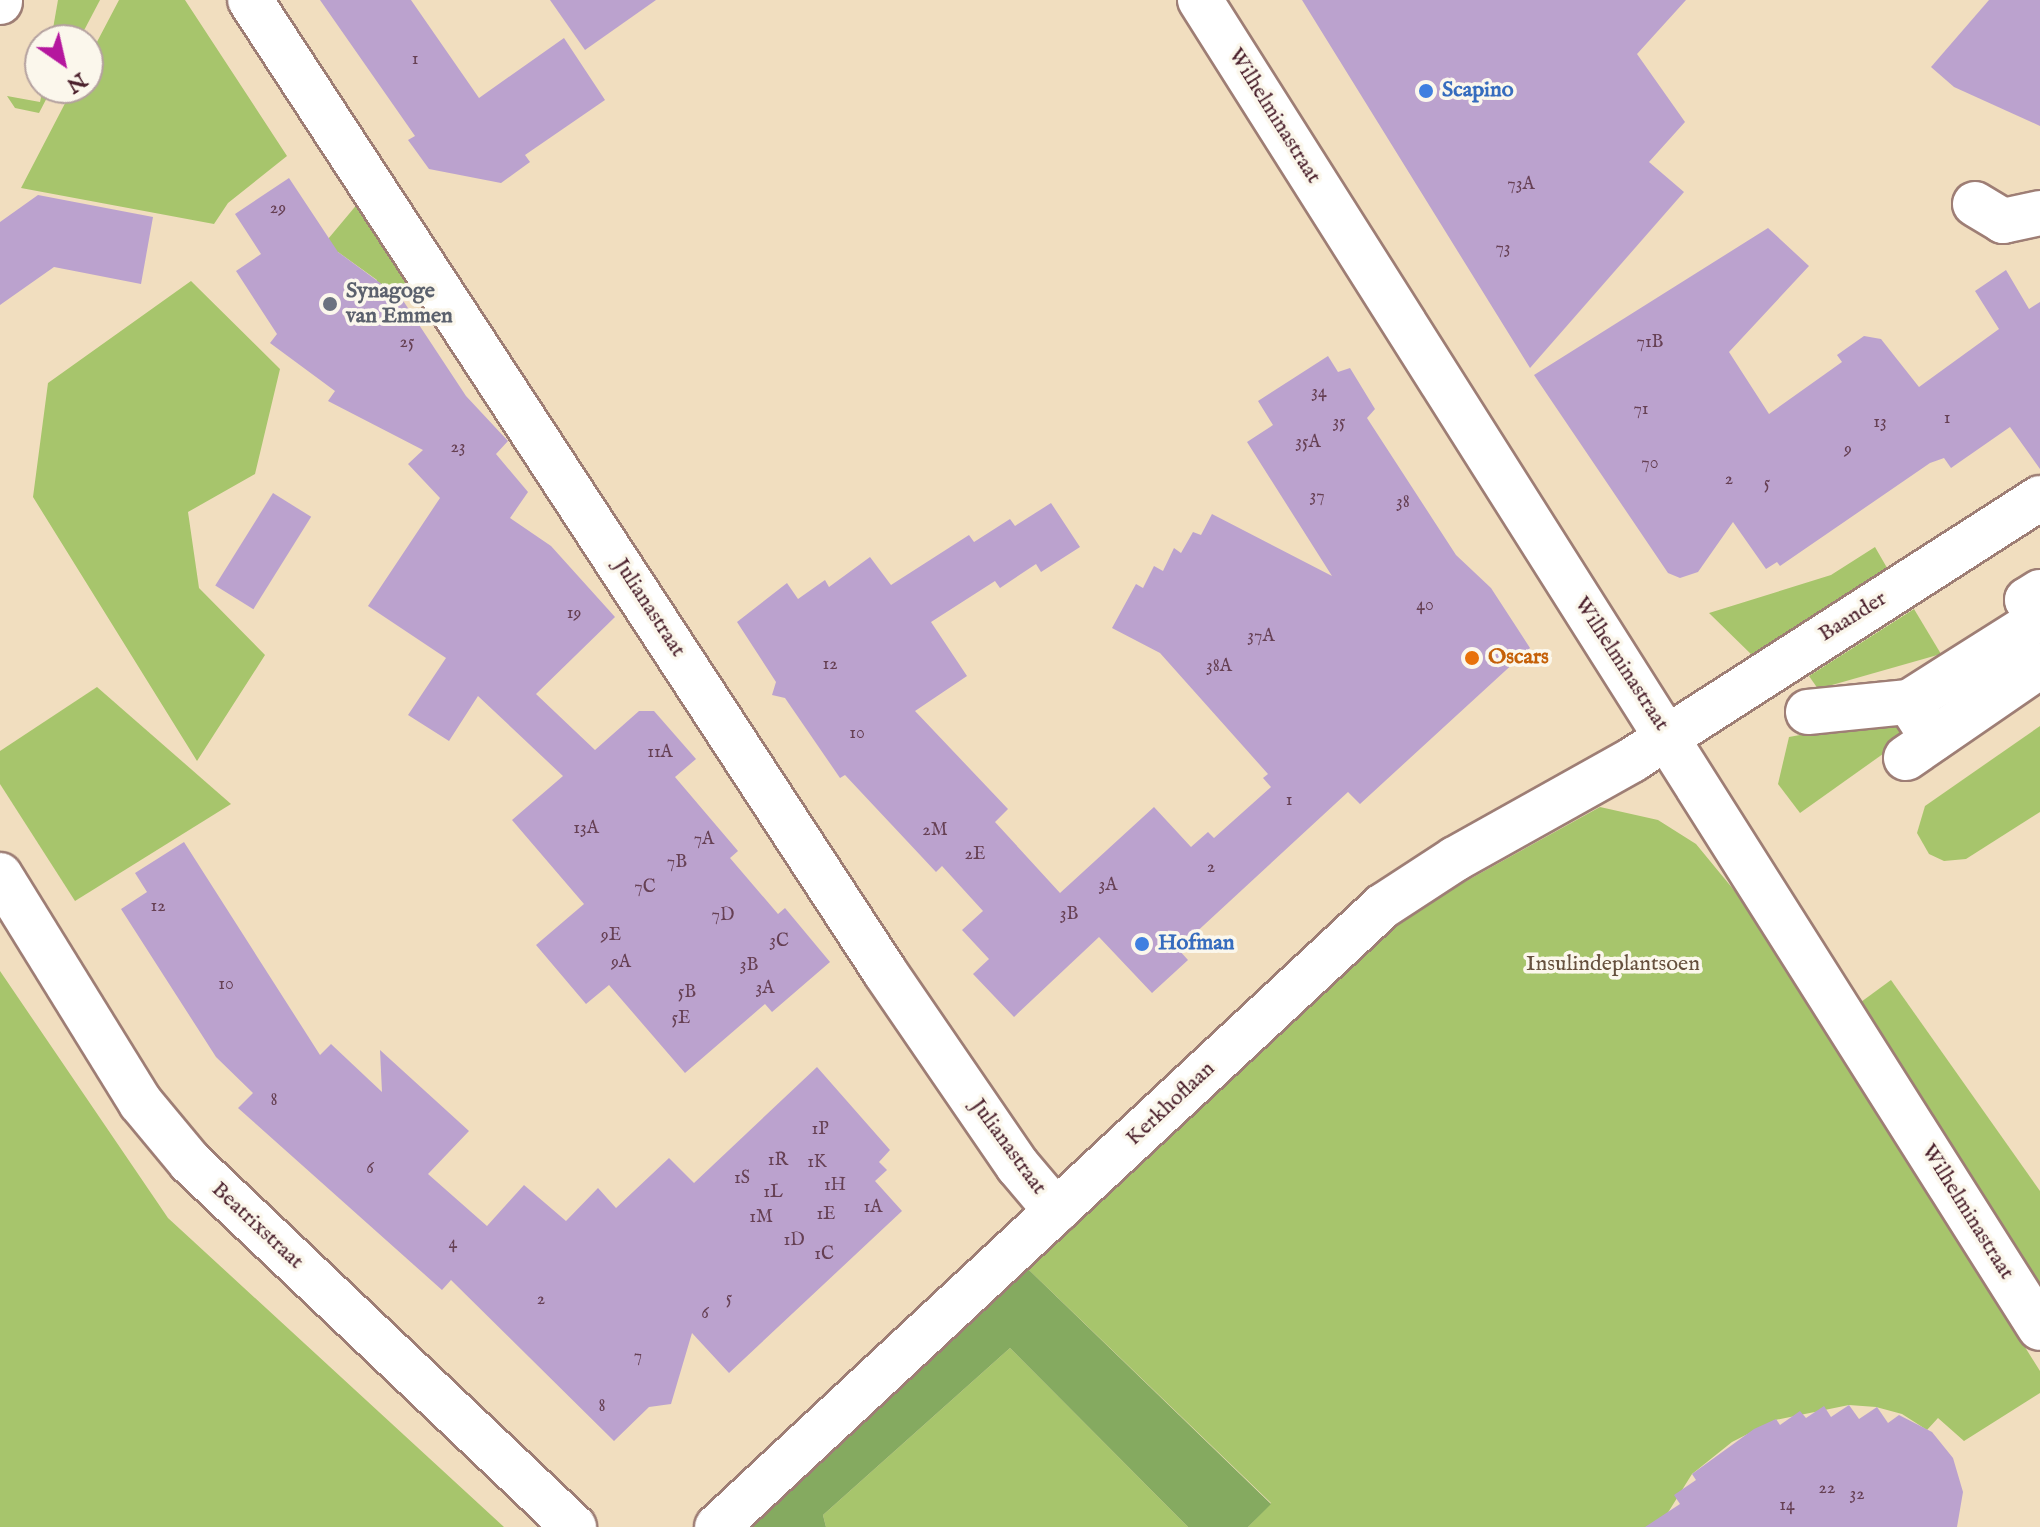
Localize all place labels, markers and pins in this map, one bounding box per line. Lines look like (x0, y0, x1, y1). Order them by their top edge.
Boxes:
place label: Scapino (1442, 78, 1514, 104)
marker: Scapino (1417, 82, 1435, 100)
place label: Synagoge van Emmen (346, 278, 453, 330)
marker: Synagoge van Emmen (321, 295, 339, 313)
place label: Oscars (1488, 645, 1549, 671)
marker: Oscars (1463, 649, 1481, 667)
place label: Hofman (1158, 931, 1235, 957)
marker: Hofman (1133, 935, 1151, 953)

